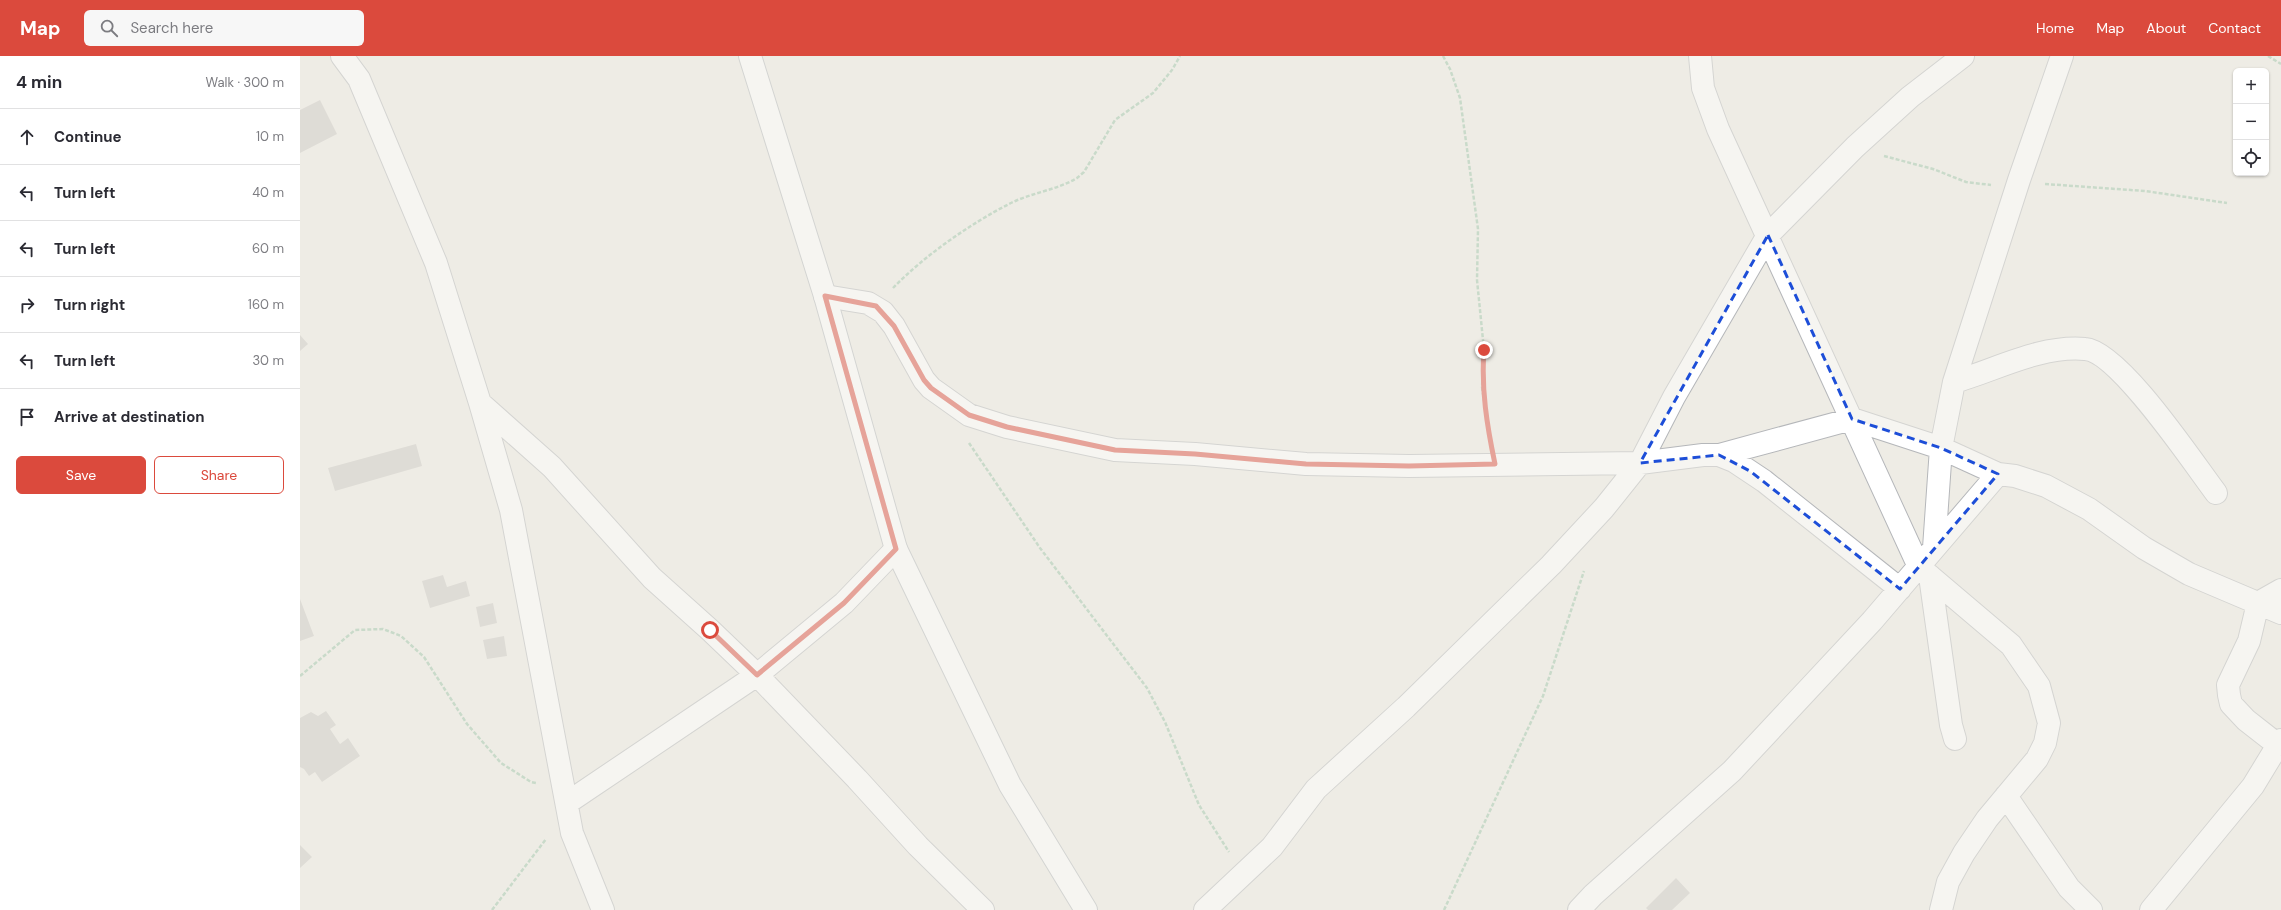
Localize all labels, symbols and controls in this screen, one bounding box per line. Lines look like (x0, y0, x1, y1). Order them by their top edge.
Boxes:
search box (84, 10, 364, 46)
text: Map (20, 16, 60, 41)
icon: search (98, 17, 120, 39)
text: Search here (130, 18, 213, 38)
text: Home (2036, 19, 2074, 37)
text: Map (2096, 19, 2124, 37)
text: About (2146, 19, 2186, 37)
text: Contact (2208, 19, 2261, 37)
map controls (2233, 68, 2269, 176)
button: + (2233, 68, 2269, 104)
text: 4 min (16, 71, 62, 93)
text: Walk · 300 m (206, 74, 284, 91)
button: − (2233, 104, 2269, 140)
icon: ahead (16, 126, 38, 148)
text: Continue (54, 127, 122, 147)
text: 10 m (256, 128, 284, 145)
button: locate (2233, 140, 2269, 176)
icon: left (16, 182, 38, 204)
text: Turn left (54, 183, 115, 203)
text: 40 m (252, 184, 284, 201)
icon: left (16, 238, 38, 260)
text: Turn left (54, 239, 115, 259)
text: 60 m (252, 240, 284, 257)
icon: right (16, 294, 38, 316)
text: Turn right (54, 295, 125, 315)
text: 160 m (248, 296, 284, 313)
route end (1475, 341, 1493, 359)
icon: left (16, 350, 38, 372)
text: Turn left (54, 351, 115, 371)
text: 30 m (252, 352, 284, 369)
icon: arrive (16, 406, 38, 428)
text: Arrive at destination (54, 407, 205, 427)
button: Save (16, 456, 146, 494)
button: Share (154, 456, 284, 494)
route start (701, 621, 719, 639)

